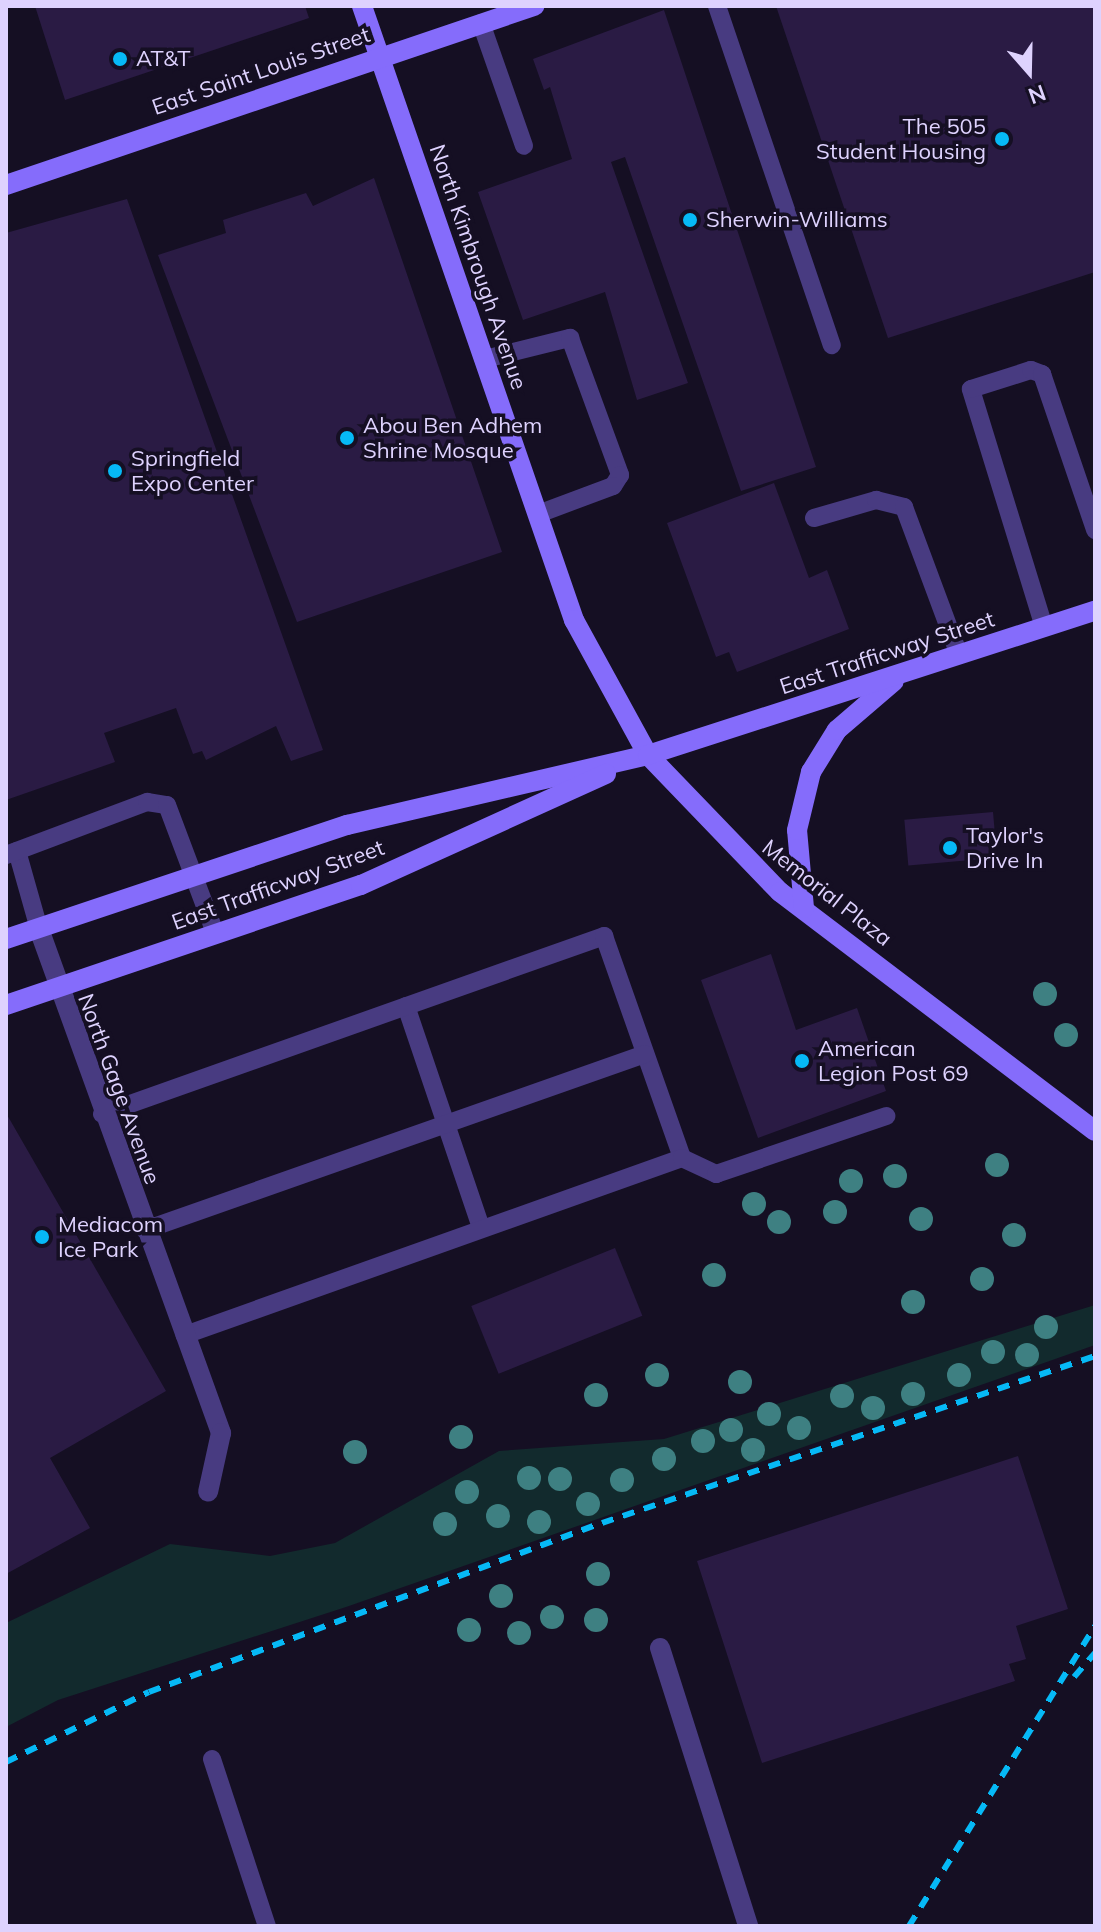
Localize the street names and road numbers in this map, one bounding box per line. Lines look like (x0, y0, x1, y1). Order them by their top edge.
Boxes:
street label: East Saint Louis Street (149, 21, 373, 121)
street label: North Kimbrough Avenue (424, 141, 532, 393)
street label: East Trafficway Street (776, 606, 998, 700)
street label: East Trafficway Street (168, 834, 388, 936)
street label: Memorial Plaza (757, 834, 897, 952)
street label: North Gage Avenue (72, 990, 166, 1188)

